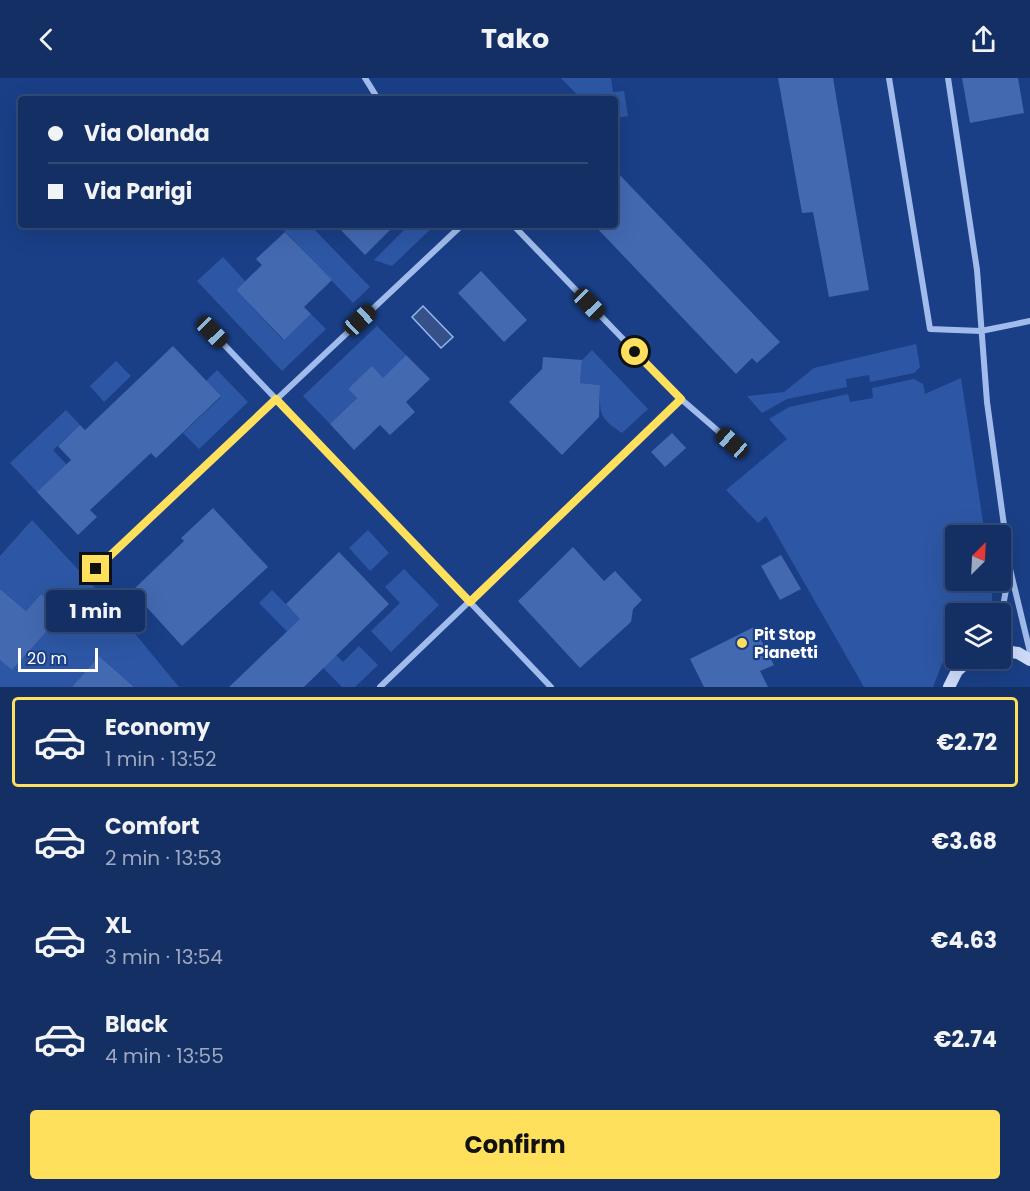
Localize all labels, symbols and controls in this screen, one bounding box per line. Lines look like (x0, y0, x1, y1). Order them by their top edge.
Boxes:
text: Tako (481, 20, 549, 57)
icon: back (30, 23, 63, 56)
icon: share (967, 23, 1000, 56)
text: Via Olanda (84, 118, 210, 149)
text: Via Parigi (84, 176, 192, 207)
car (570, 285, 608, 323)
car (341, 301, 379, 339)
car (193, 313, 231, 351)
route start (621, 338, 648, 365)
car (713, 424, 751, 462)
north arrow (945, 525, 1011, 591)
map controls (945, 525, 1011, 669)
route end (82, 555, 109, 582)
callout: 1 min (46, 590, 146, 632)
text: 1 min (69, 597, 122, 625)
button: layers (945, 603, 1011, 669)
place label: Pit Stop Pianetti (754, 623, 818, 664)
marker: Pit Stop Pianetti (735, 636, 749, 650)
scale bar (18, 645, 98, 672)
text: 20 m (27, 647, 67, 670)
text: Economy (105, 712, 210, 743)
icon: car (33, 715, 87, 769)
text: €2.72 (936, 727, 997, 758)
text: 1 min · 13:52 (105, 745, 216, 773)
text: Comfort (105, 811, 199, 842)
icon: car (33, 814, 87, 868)
text: €3.68 (932, 826, 997, 857)
text: 2 min · 13:53 (105, 844, 222, 872)
text: XL (105, 910, 131, 941)
icon: car (33, 913, 87, 967)
text: €4.63 (931, 925, 997, 956)
text: 3 min · 13:54 (105, 943, 223, 971)
text: Black (105, 1009, 168, 1040)
icon: car (33, 1012, 87, 1066)
text: €2.74 (934, 1024, 997, 1055)
text: 4 min · 13:55 (105, 1042, 224, 1070)
button: Confirm (30, 1110, 1000, 1179)

